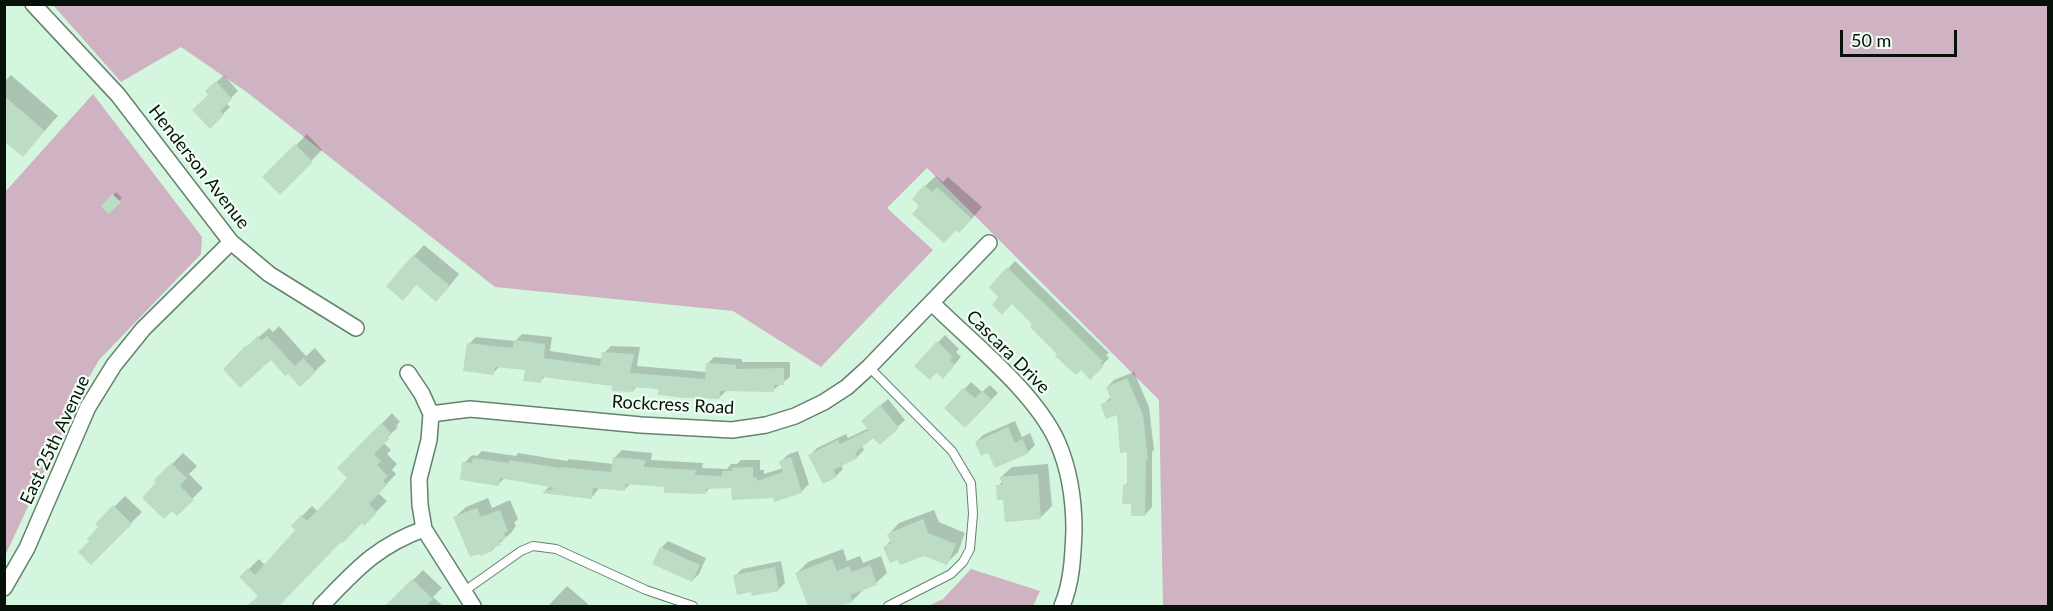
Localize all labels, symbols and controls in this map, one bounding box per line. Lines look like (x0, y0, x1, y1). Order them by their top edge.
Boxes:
scale bar (1843, 18, 1960, 56)
text: 50 m (1851, 29, 1891, 51)
street label: Henderson Avenue (144, 101, 254, 233)
street label: Cascara Drive (962, 306, 1054, 398)
street label: East 25th Avenue (16, 372, 94, 508)
street label: Rockcress Road (611, 391, 735, 419)

